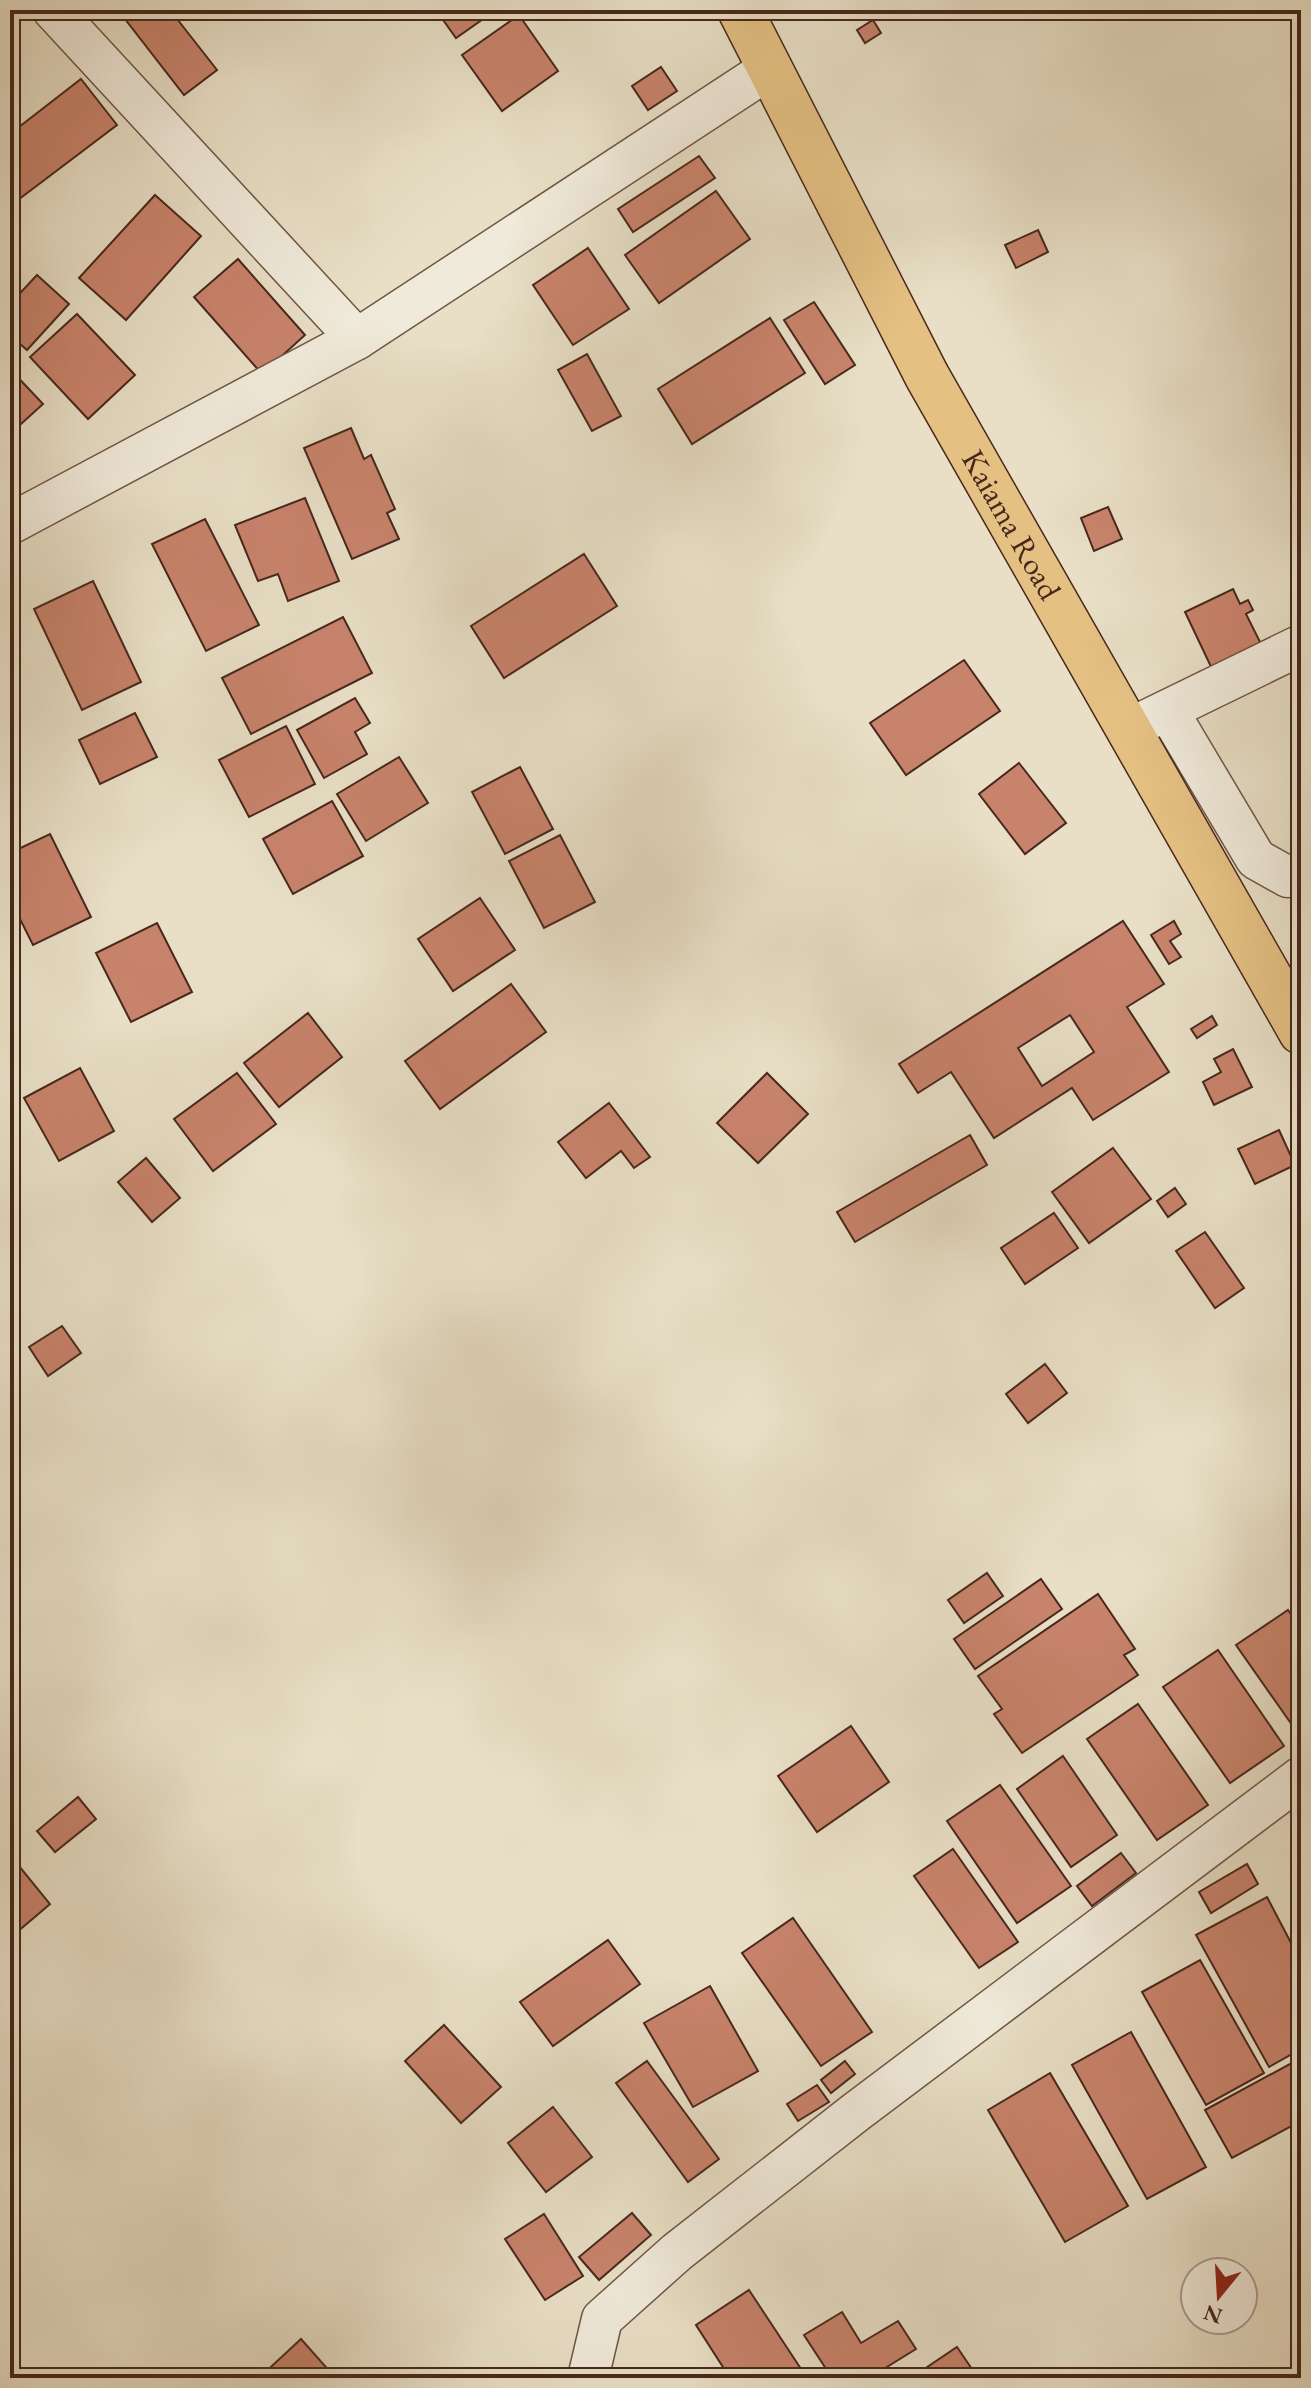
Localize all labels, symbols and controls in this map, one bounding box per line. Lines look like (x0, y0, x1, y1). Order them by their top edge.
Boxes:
street label: Kaiama Road (952, 442, 1072, 608)
north arrow (1179, 2256, 1259, 2336)
text: N (1200, 2298, 1226, 2331)

